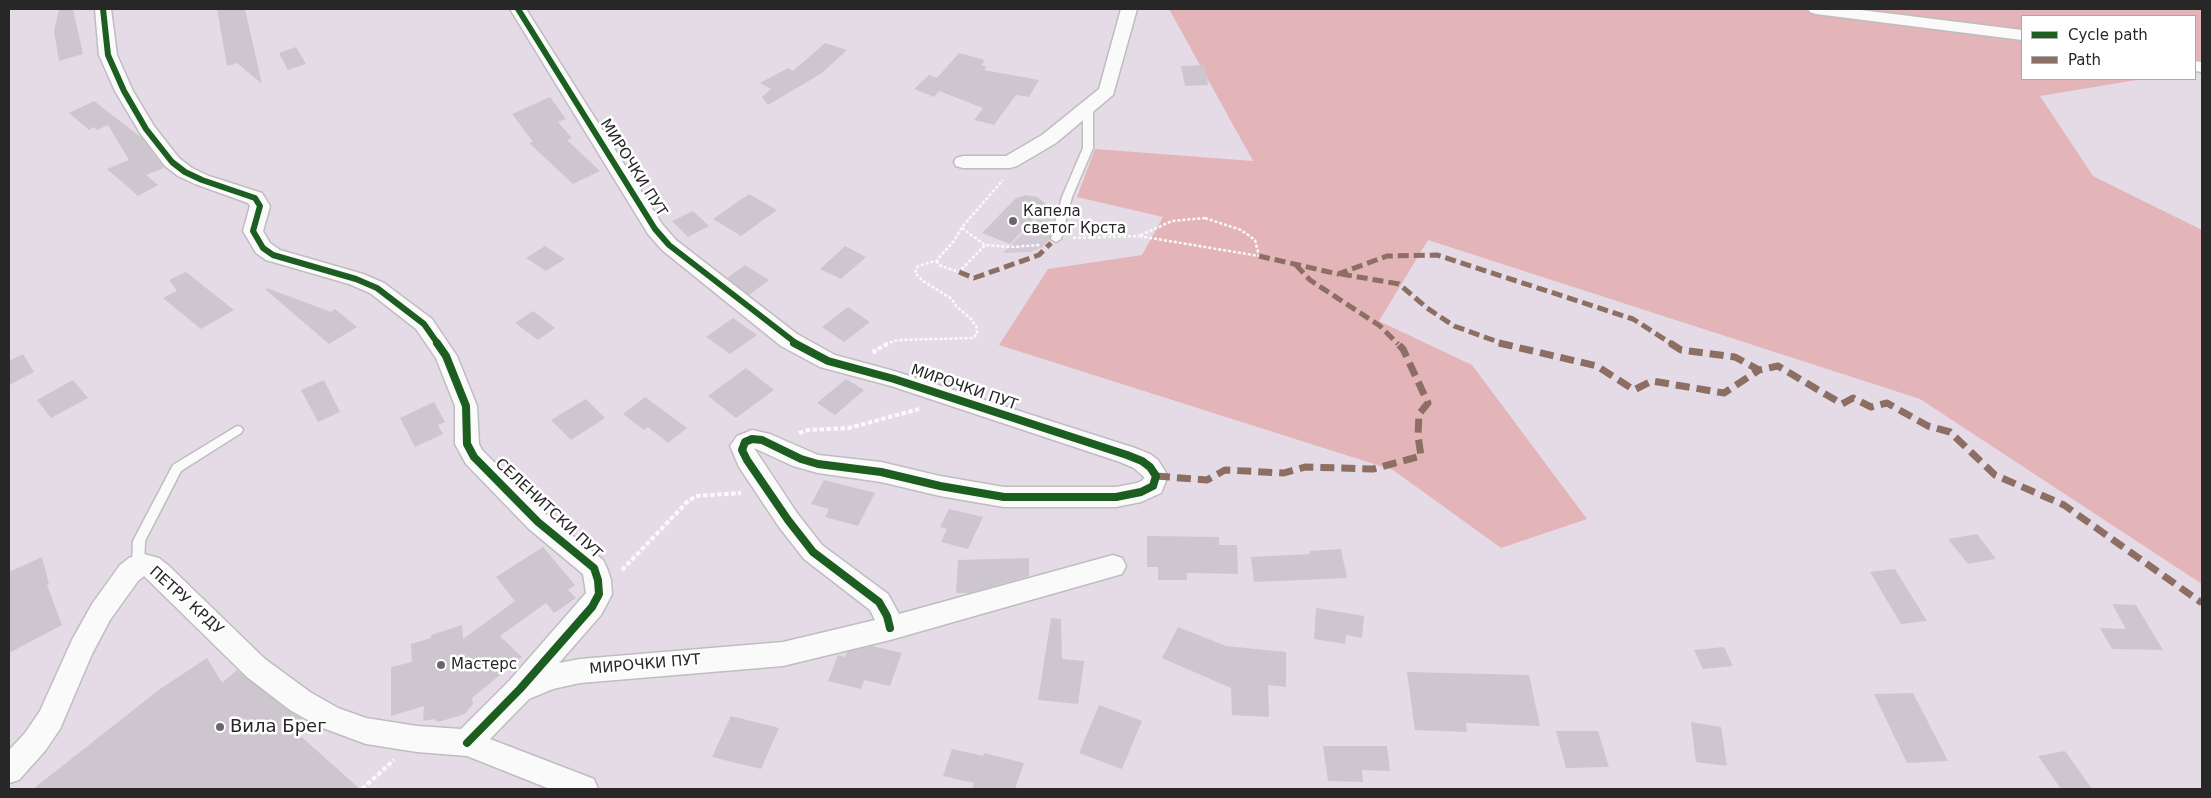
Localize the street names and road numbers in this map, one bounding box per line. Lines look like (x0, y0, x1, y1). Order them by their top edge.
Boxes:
street label: МИРОЧКИ ПУТ (596, 116, 670, 220)
street label: МИРОЧКИ ПУТ (908, 361, 1020, 415)
street label: СЕЛЕНИТСКИ ПУТ (491, 455, 605, 563)
street label: ПЕТРУ КРДУ (145, 563, 227, 639)
street label: МИРОЧКИ ПУТ (589, 651, 701, 679)

